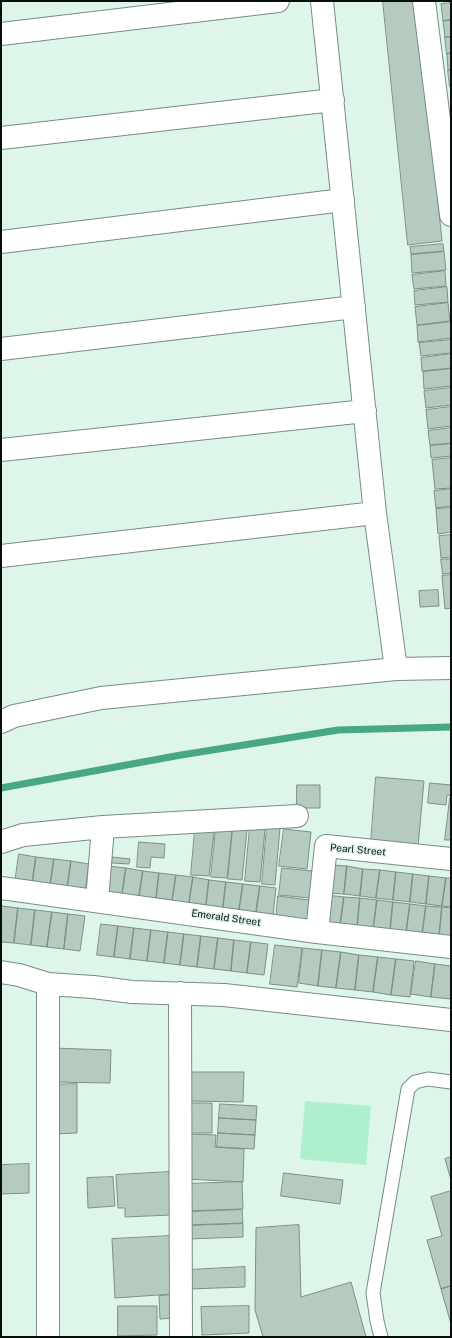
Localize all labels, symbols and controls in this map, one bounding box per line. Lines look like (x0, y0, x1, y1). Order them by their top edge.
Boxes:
street label: Pearl Street (330, 842, 386, 858)
street label: Emerald Street (190, 907, 262, 929)

